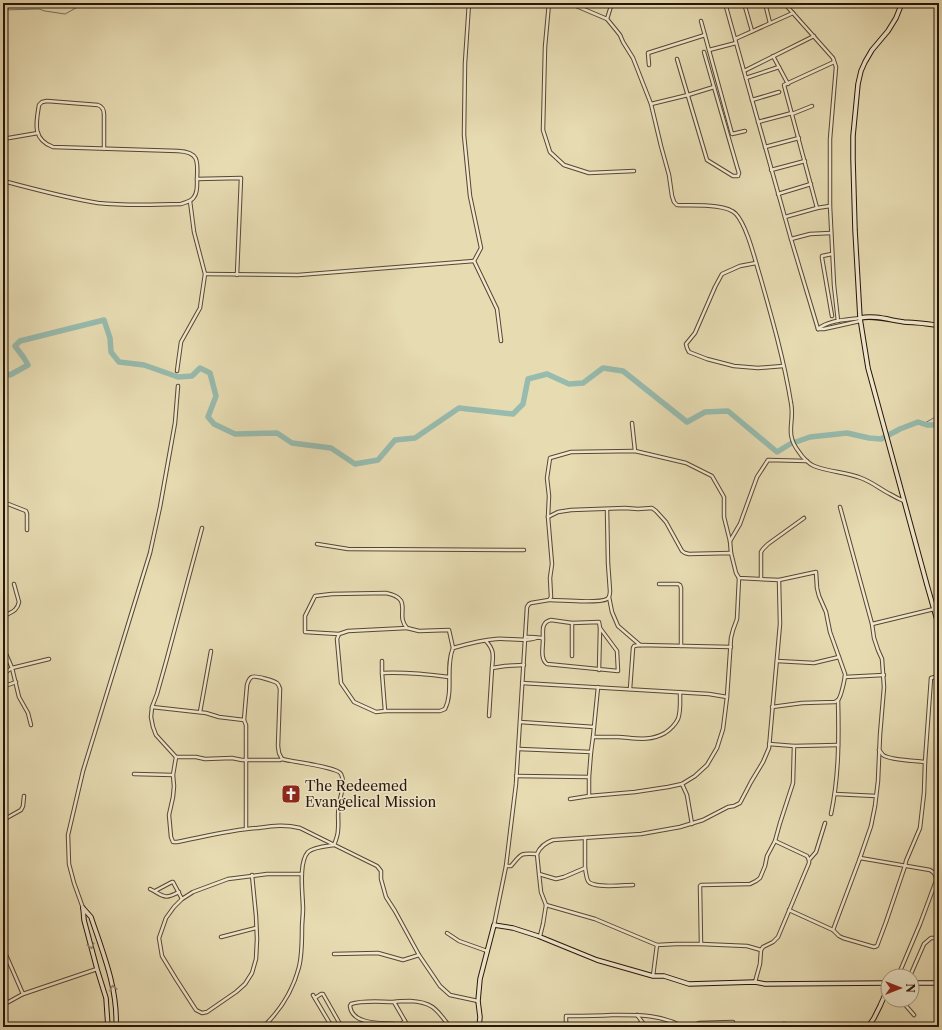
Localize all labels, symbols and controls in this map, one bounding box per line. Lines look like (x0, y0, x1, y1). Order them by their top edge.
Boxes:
place label: The Redeemed Evangelical Mission (305, 777, 437, 811)
church icon: The Redeemed Evangelical Mission (280, 783, 302, 805)
one-way arrow (86, 942, 95, 949)
north arrow (880, 968, 920, 1008)
text: N (903, 983, 917, 993)
one-way arrow (109, 985, 117, 991)

